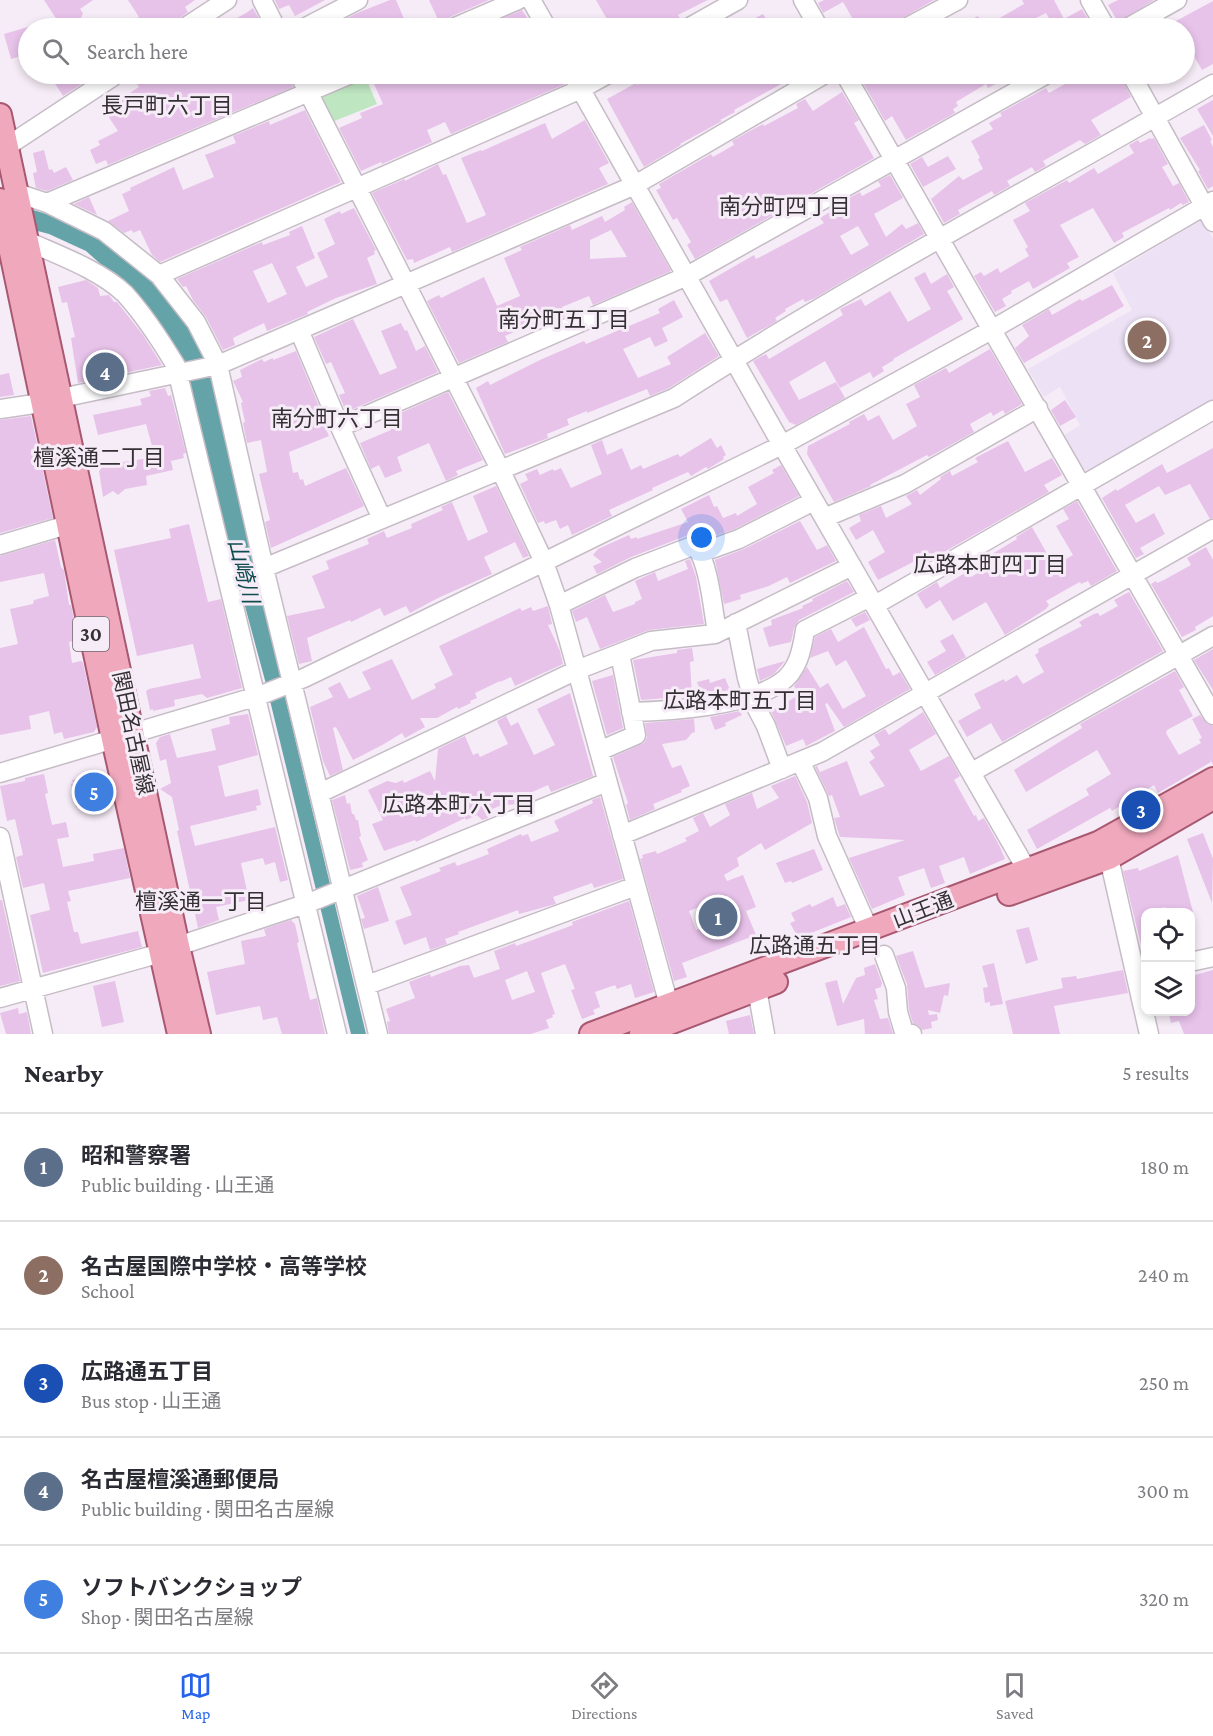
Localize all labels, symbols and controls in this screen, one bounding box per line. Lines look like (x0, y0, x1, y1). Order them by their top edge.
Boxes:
search box (18, 18, 1195, 84)
icon: search (39, 35, 72, 68)
text: Search here (87, 39, 188, 64)
district label: 長戸町六丁目 (101, 93, 233, 118)
district label: 南分町四丁目 (719, 194, 851, 219)
district label: 南分町五丁目 (498, 307, 630, 332)
pin: 2 (1128, 318, 1166, 362)
pin: 4 (86, 350, 124, 394)
district label: 南分町六丁目 (271, 406, 403, 431)
district label: 檀溪通二丁目 (33, 445, 165, 470)
your location (687, 523, 716, 552)
water label: 山崎川 (223, 536, 264, 608)
district label: 広路本町四丁目 (913, 552, 1067, 577)
road number: 30 (73, 617, 109, 651)
street label: 関田名古屋線 (108, 669, 158, 797)
district label: 広路本町五丁目 (663, 688, 817, 713)
pin: 5 (74, 770, 113, 814)
pin: 3 (1122, 788, 1160, 832)
district label: 広路本町六丁目 (382, 792, 536, 817)
street label: 山王通 (889, 888, 957, 932)
district label: 檀溪通一丁目 (135, 889, 267, 914)
pin: 1 (698, 894, 738, 940)
map controls (1141, 908, 1195, 1016)
button: locate (1141, 908, 1195, 962)
district label: 広路通五丁目 (749, 933, 881, 958)
button: layers (1141, 962, 1195, 1016)
text: Nearby (24, 1059, 103, 1088)
text: 5 results (1122, 1062, 1189, 1084)
text: 昭和警察署 (81, 1143, 191, 1168)
text: 1 (40, 1156, 47, 1178)
text: 180 m (1140, 1156, 1189, 1178)
text: Public building · 山王通 (81, 1174, 274, 1196)
text: 名古屋国際中学校・高等学校 (81, 1254, 367, 1279)
text: 2 (38, 1264, 49, 1286)
text: 240 m (1138, 1264, 1189, 1286)
text: School (81, 1280, 134, 1302)
text: 広路通五丁目 (81, 1359, 213, 1384)
text: 3 (39, 1372, 48, 1394)
text: 250 m (1139, 1372, 1189, 1394)
text: Bus stop · 山王通 (81, 1390, 221, 1412)
text: 名古屋檀溪通郵便局 (81, 1467, 279, 1492)
text: 4 (38, 1480, 49, 1502)
text: 300 m (1137, 1480, 1189, 1502)
text: Public building · 関田名古屋線 (81, 1498, 334, 1520)
text: ソフトバンクショップ (81, 1575, 302, 1600)
text: 5 (39, 1588, 48, 1610)
text: 320 m (1139, 1588, 1189, 1610)
text: Shop · 関田名古屋線 (81, 1606, 254, 1628)
tab: Map (179, 1669, 212, 1722)
tab: Directions (571, 1669, 637, 1722)
tab: Saved (996, 1669, 1034, 1722)

